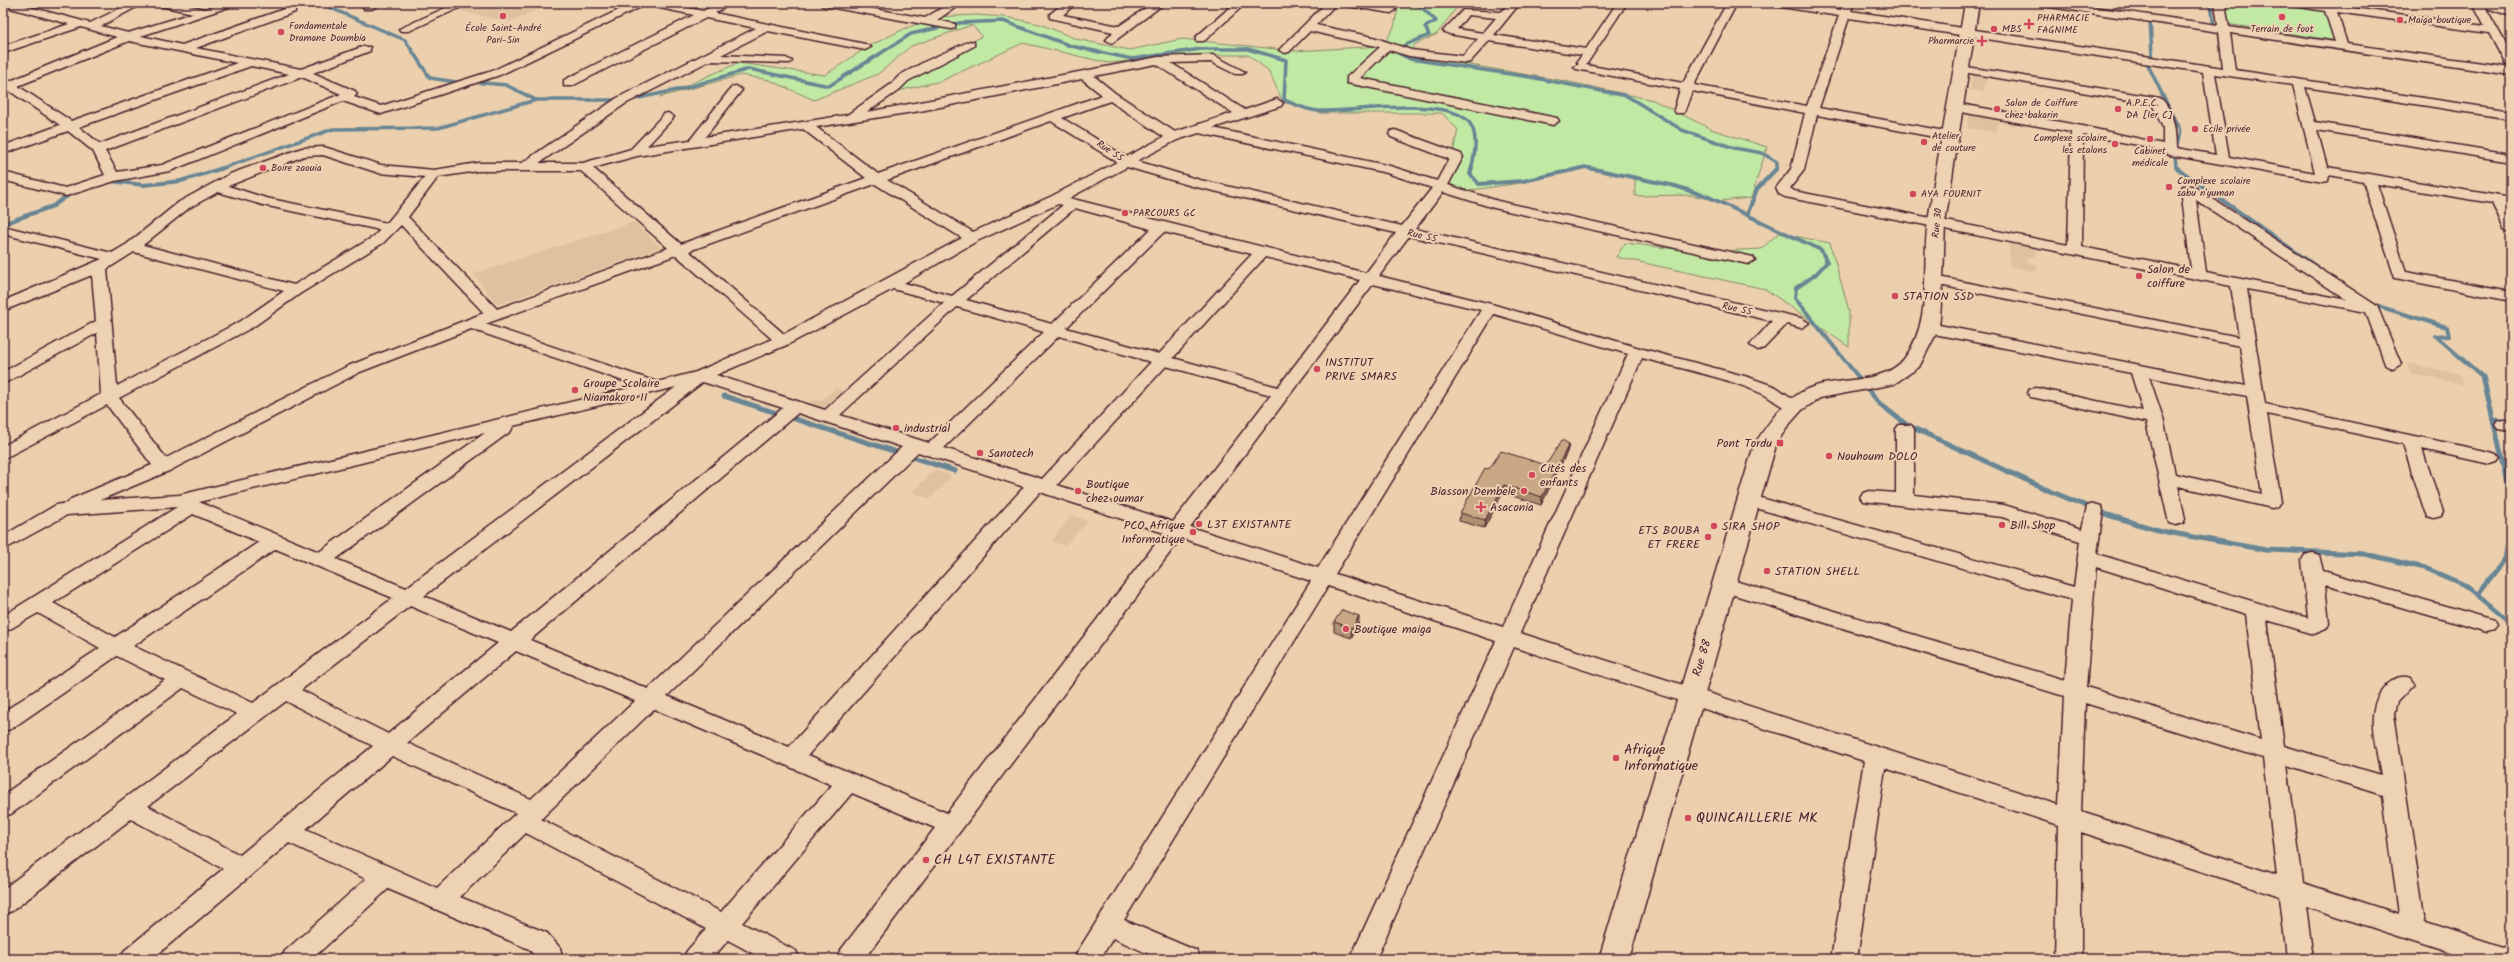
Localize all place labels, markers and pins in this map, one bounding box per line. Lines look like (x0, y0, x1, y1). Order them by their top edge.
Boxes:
place label: PHARMACIE FAGNIME (2037, 10, 2091, 38)
marker: École Saint-André Pari-Sin (498, 11, 508, 21)
marker: Terrain de foot (2277, 12, 2287, 22)
place label: Maiga boutique (2408, 12, 2472, 28)
marker: Maiga boutique (2395, 15, 2405, 25)
place label: Fondamentale Dramane Doumbia (289, 18, 366, 46)
marker: PHARMACIE FAGNIME (2024, 19, 2034, 29)
place label: École Saint-André Pari-Sin (465, 20, 542, 48)
place label: MBS (2002, 21, 2022, 37)
place label: Terrain de foot (2250, 21, 2314, 37)
marker: MBS (1989, 24, 1999, 34)
marker: Fondamentale Dramane Doumbia (276, 27, 286, 37)
place label: Pharmarcie (1928, 33, 1974, 49)
marker: Pharmarcie (1977, 36, 1987, 46)
place label: Salon de Coiffure chez bakarin (2005, 95, 2078, 123)
place label: A.P.E.C. DA [1er C] (2126, 95, 2173, 123)
marker: Salon de Coiffure chez bakarin (1992, 104, 2002, 114)
marker: A.P.E.C. DA [1er C] (2113, 104, 2123, 114)
place label: Ecile privée (2203, 121, 2251, 137)
marker: Ecile privée (2190, 124, 2200, 134)
place label: Atelier de couture (1932, 128, 1976, 156)
place label: Complexe scolaire les etalons (2033, 130, 2108, 158)
marker: Cabinet médicale (2145, 134, 2155, 144)
marker: Atelier de couture (1919, 137, 1929, 147)
marker: Complexe scolaire les etalons (2110, 139, 2120, 149)
place label: Cabinet médicale (2132, 143, 2168, 171)
place label: Boire zaouia (271, 160, 322, 176)
marker: Boire zaouia (258, 163, 268, 173)
place label: Complexe scolaire sabu n'yuman (2177, 173, 2251, 201)
marker: Complexe scolaire sabu n'yuman (2164, 182, 2174, 192)
place label: AYA FOURNIT (1921, 186, 1983, 202)
marker: AYA FOURNIT (1908, 189, 1918, 199)
place label: PARCOURS GC (1133, 205, 1196, 221)
marker: PARCOURS GC (1120, 208, 1130, 218)
place label: Salon de coiffure (2147, 260, 2191, 293)
marker: Salon de coiffure (2134, 271, 2144, 281)
place label: STATION SSD (1903, 287, 1974, 306)
marker: STATION SSD (1890, 291, 1900, 301)
place label: INSTITUT PRIVE SMAR5 (1325, 353, 1399, 386)
marker: INSTITUT PRIVE SMAR5 (1312, 364, 1322, 374)
place label: Groupe Scolaire Niamakoro II (583, 374, 660, 407)
marker: Groupe Scolaire Niamakoro II (570, 385, 580, 395)
place label: industrial (904, 419, 950, 438)
marker: industrial (891, 423, 901, 433)
place label: Pont Tordu (1717, 434, 1772, 453)
marker: Pont Tordu (1775, 438, 1785, 448)
place label: Sanotech (988, 444, 1034, 463)
place label: Nouhoum DOLO (1837, 447, 1918, 466)
marker: Sanotech (975, 448, 985, 458)
marker: Nouhoum DOLO (1824, 451, 1834, 461)
place label: Cités des enfants (1540, 459, 1586, 492)
marker: Cités des enfants (1527, 470, 1537, 480)
place label: Boutique chez oumar (1086, 475, 1145, 508)
place label: Biasson Dembele (1430, 482, 1517, 501)
marker: Boutique chez oumar (1073, 486, 1083, 496)
marker: Biasson Dembele (1519, 486, 1529, 496)
place label: Asaconia (1490, 498, 1534, 517)
marker: Asaconia (1475, 501, 1487, 513)
place label: L3T EXISTANTE (1207, 515, 1292, 534)
place label: PCO Afrique Informatique (1121, 516, 1186, 549)
place label: Bill Shop (2010, 516, 2055, 535)
place label: SIRA SHOP (1722, 517, 1780, 536)
marker: L3T EXISTANTE (1194, 519, 1204, 529)
marker: Bill Shop (1997, 520, 2007, 530)
place label: ETS BOUBA ET FRERE (1638, 521, 1701, 554)
marker: SIRA SHOP (1709, 521, 1719, 531)
marker: PCO Afrique Informatique (1188, 527, 1198, 537)
marker: ETS BOUBA ET FRERE (1703, 532, 1713, 542)
place label: STATION SHELL (1775, 562, 1860, 581)
marker: STATION SHELL (1762, 566, 1772, 576)
place label: Boutique maiga (1354, 620, 1432, 639)
marker: Boutique maiga (1341, 624, 1351, 634)
place label: Afrique Informatique (1624, 739, 1699, 777)
marker: Afrique Informatique (1611, 753, 1621, 763)
place label: QUINCAILLERIE MK (1696, 807, 1818, 829)
marker: QUINCAILLERIE MK (1683, 813, 1693, 823)
place label: CH L4T EXISTANTE (934, 849, 1057, 871)
marker: CH L4T EXISTANTE (921, 855, 931, 865)

